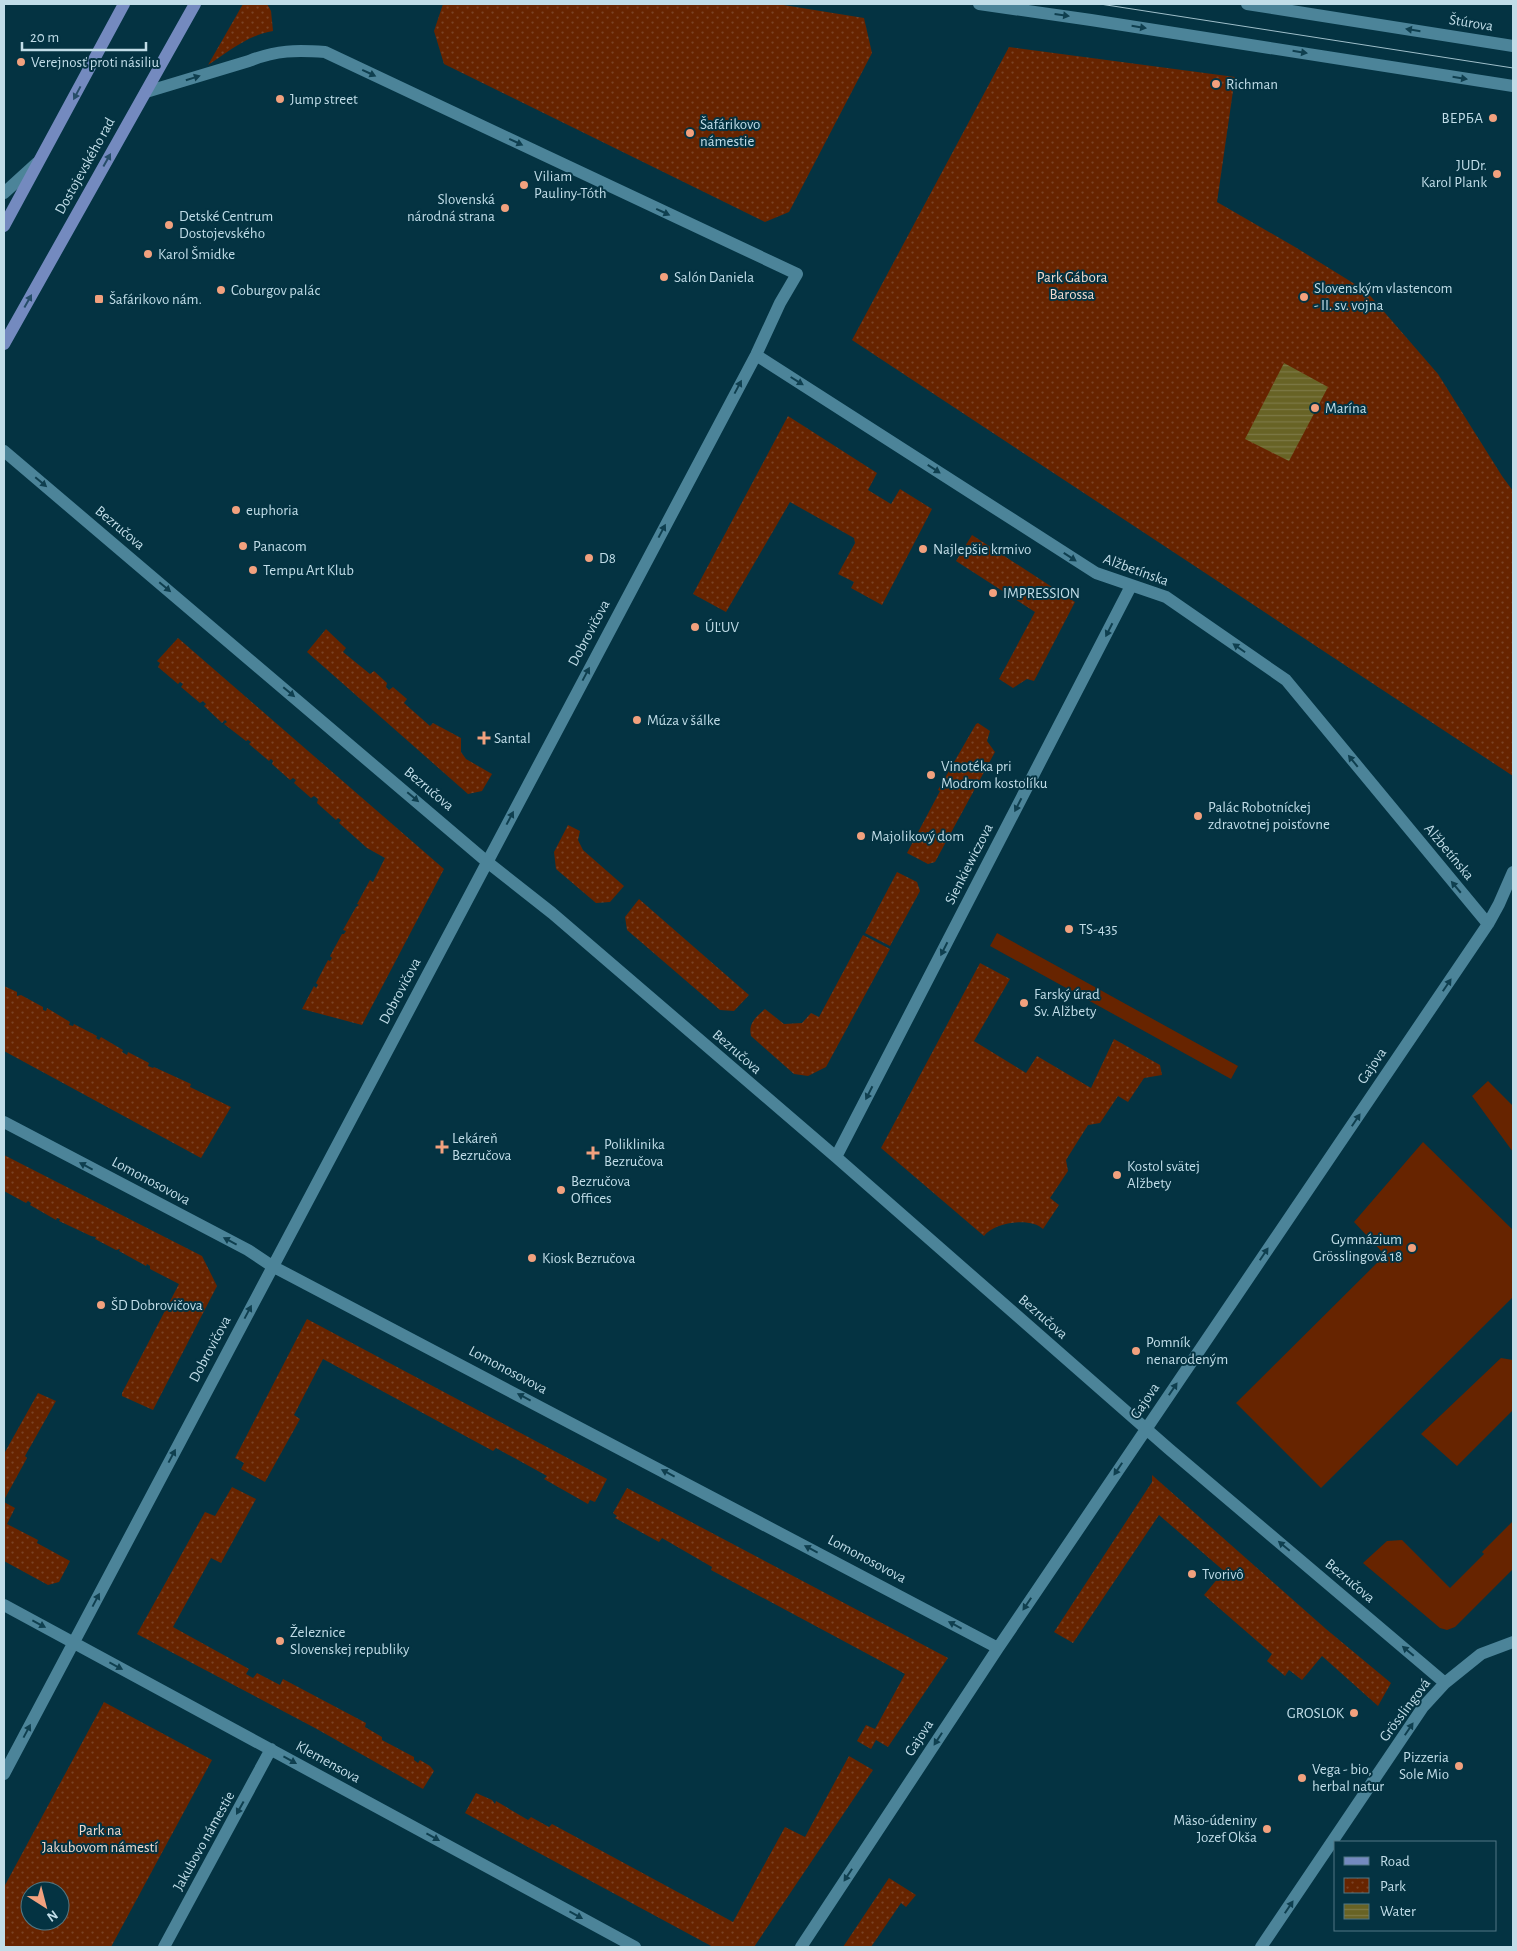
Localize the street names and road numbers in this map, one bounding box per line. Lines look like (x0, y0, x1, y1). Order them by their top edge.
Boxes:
street label: Štúrova (1448, 11, 1494, 34)
street label: Dostojevského rad (52, 115, 118, 217)
street label: Bezručova (92, 503, 148, 553)
street label: Alžbetínska (1101, 551, 1171, 589)
street label: Dobrovičova (565, 597, 613, 669)
street label: Bezručova (401, 764, 457, 814)
street label: Sienkiewiczova (942, 821, 996, 907)
street label: Alžbetínska (1421, 821, 1477, 883)
street label: Dobrovičova (376, 955, 424, 1027)
street label: Bezručova (710, 1027, 764, 1077)
street label: Gajova (1355, 1045, 1389, 1087)
street label: Lomonosovova (109, 1154, 193, 1208)
street label: Bezručova (1016, 1292, 1070, 1342)
street label: Dobrovičova (186, 1313, 234, 1385)
street label: Lomonosovova (466, 1343, 550, 1397)
street label: Gajova (1128, 1380, 1162, 1422)
street label: Lomonosovova (825, 1532, 909, 1586)
street label: Bezručova (1322, 1556, 1378, 1606)
street label: Grösslingová (1377, 1676, 1433, 1744)
street label: Gajova (902, 1717, 936, 1759)
street label: Klemensova (293, 1738, 363, 1786)
street label: Jakubovo námestie (171, 1789, 237, 1893)

